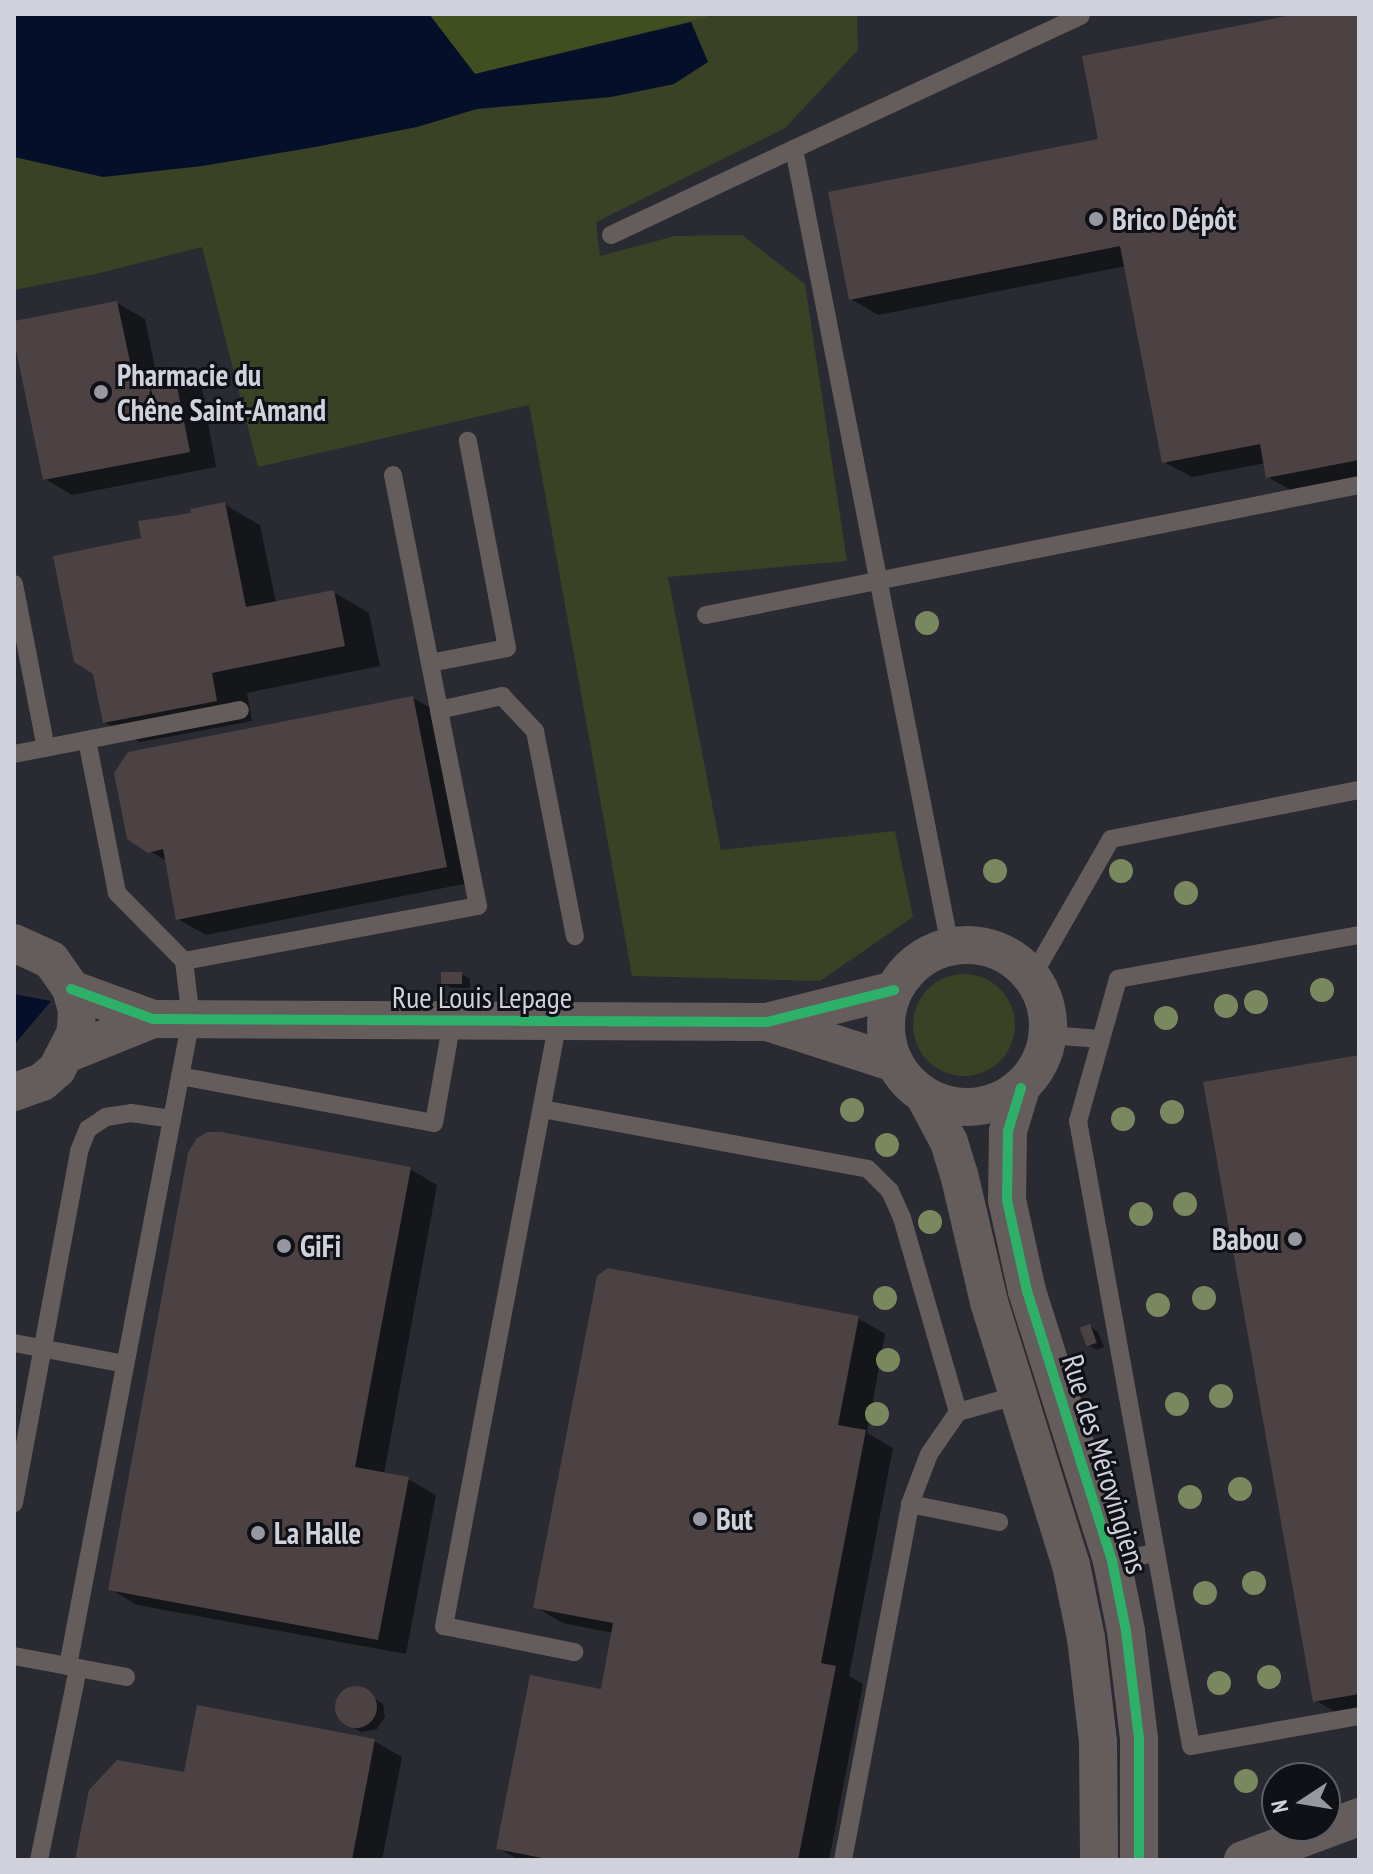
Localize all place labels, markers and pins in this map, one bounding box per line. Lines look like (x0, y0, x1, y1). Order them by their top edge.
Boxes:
place label: Brico Dépôt (1112, 201, 1236, 237)
marker: Brico Dépôt (1087, 210, 1105, 228)
place label: Pharmacie du Chêne Saint-Amand (117, 357, 326, 428)
marker: Pharmacie du Chêne Saint-Amand (92, 383, 110, 401)
place label: Babou (1212, 1221, 1279, 1257)
place label: GiFi (300, 1228, 341, 1264)
marker: Babou (1286, 1230, 1304, 1248)
marker: GiFi (275, 1237, 293, 1255)
place label: But (716, 1501, 753, 1537)
marker: But (691, 1510, 709, 1528)
place label: La Halle (274, 1515, 361, 1551)
marker: La Halle (249, 1524, 267, 1542)

